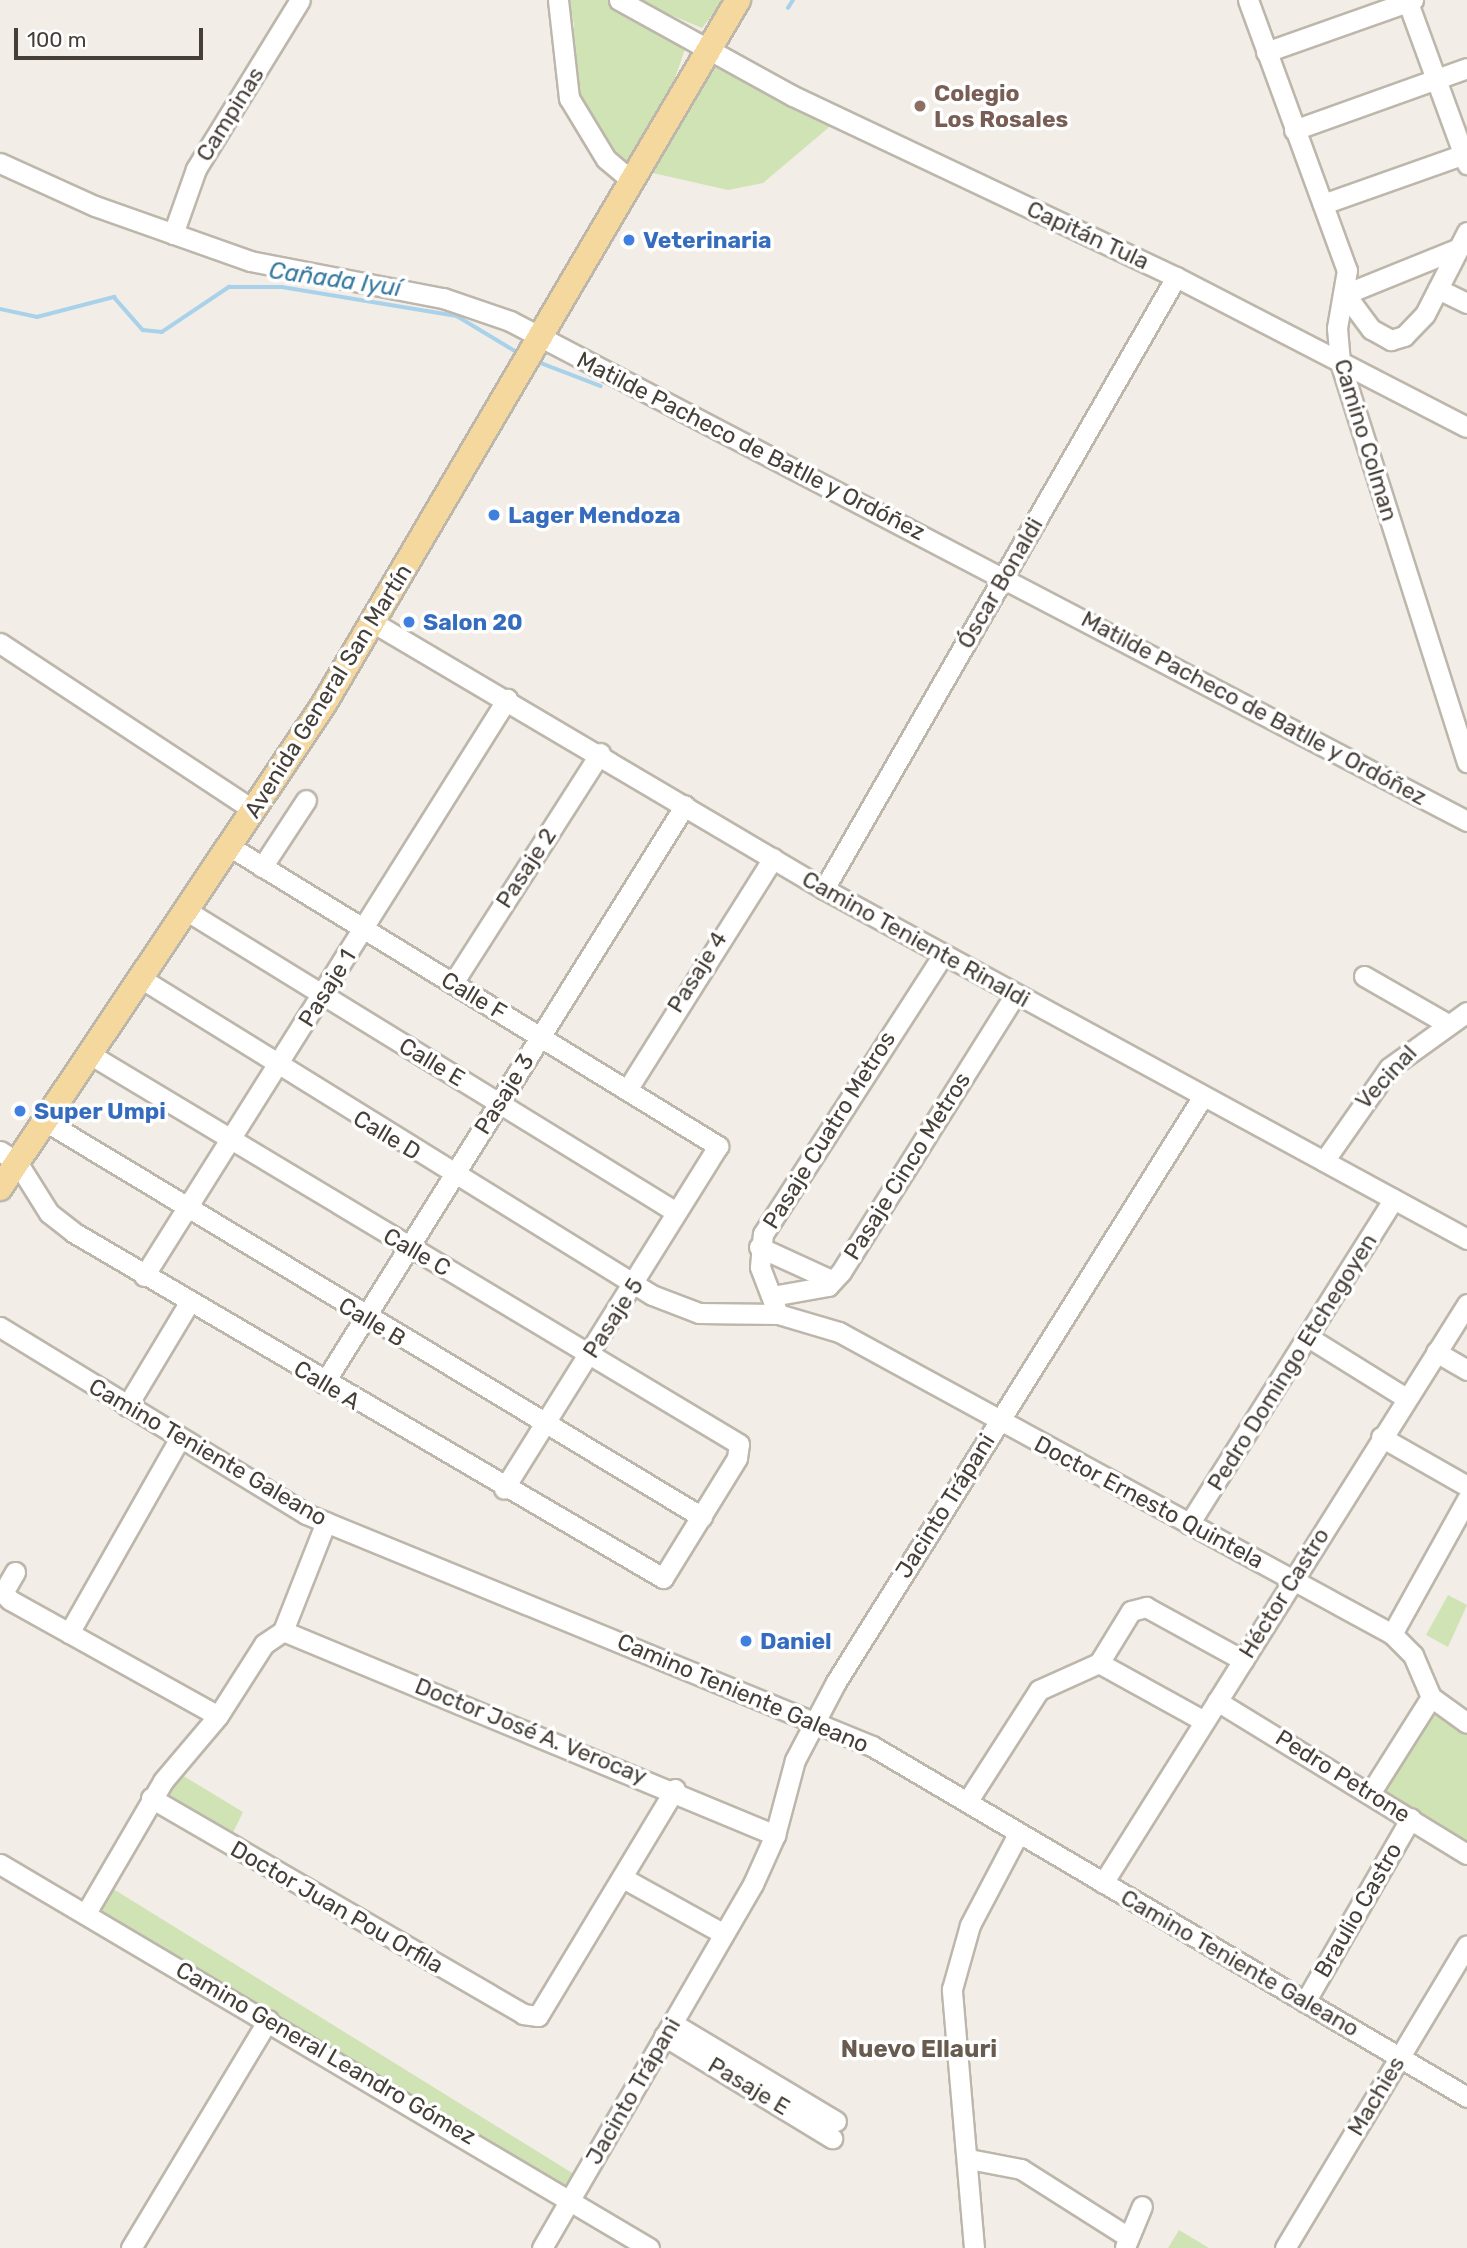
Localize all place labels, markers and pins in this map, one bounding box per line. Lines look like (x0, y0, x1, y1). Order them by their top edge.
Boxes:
place label: Colegio Los Rosales (934, 79, 1068, 133)
marker: Colegio Los Rosales (912, 98, 928, 114)
place label: Veterinaria (643, 226, 772, 254)
marker: Veterinaria (621, 232, 637, 248)
place label: Lager Mendoza (508, 501, 681, 529)
marker: Lager Mendoza (486, 507, 502, 523)
place label: Salon 20 (423, 608, 523, 636)
marker: Salon 20 (401, 614, 417, 630)
place label: Super Umpi (34, 1097, 166, 1125)
marker: Super Umpi (12, 1103, 28, 1119)
place label: Daniel (760, 1627, 832, 1655)
marker: Daniel (738, 1633, 754, 1649)

